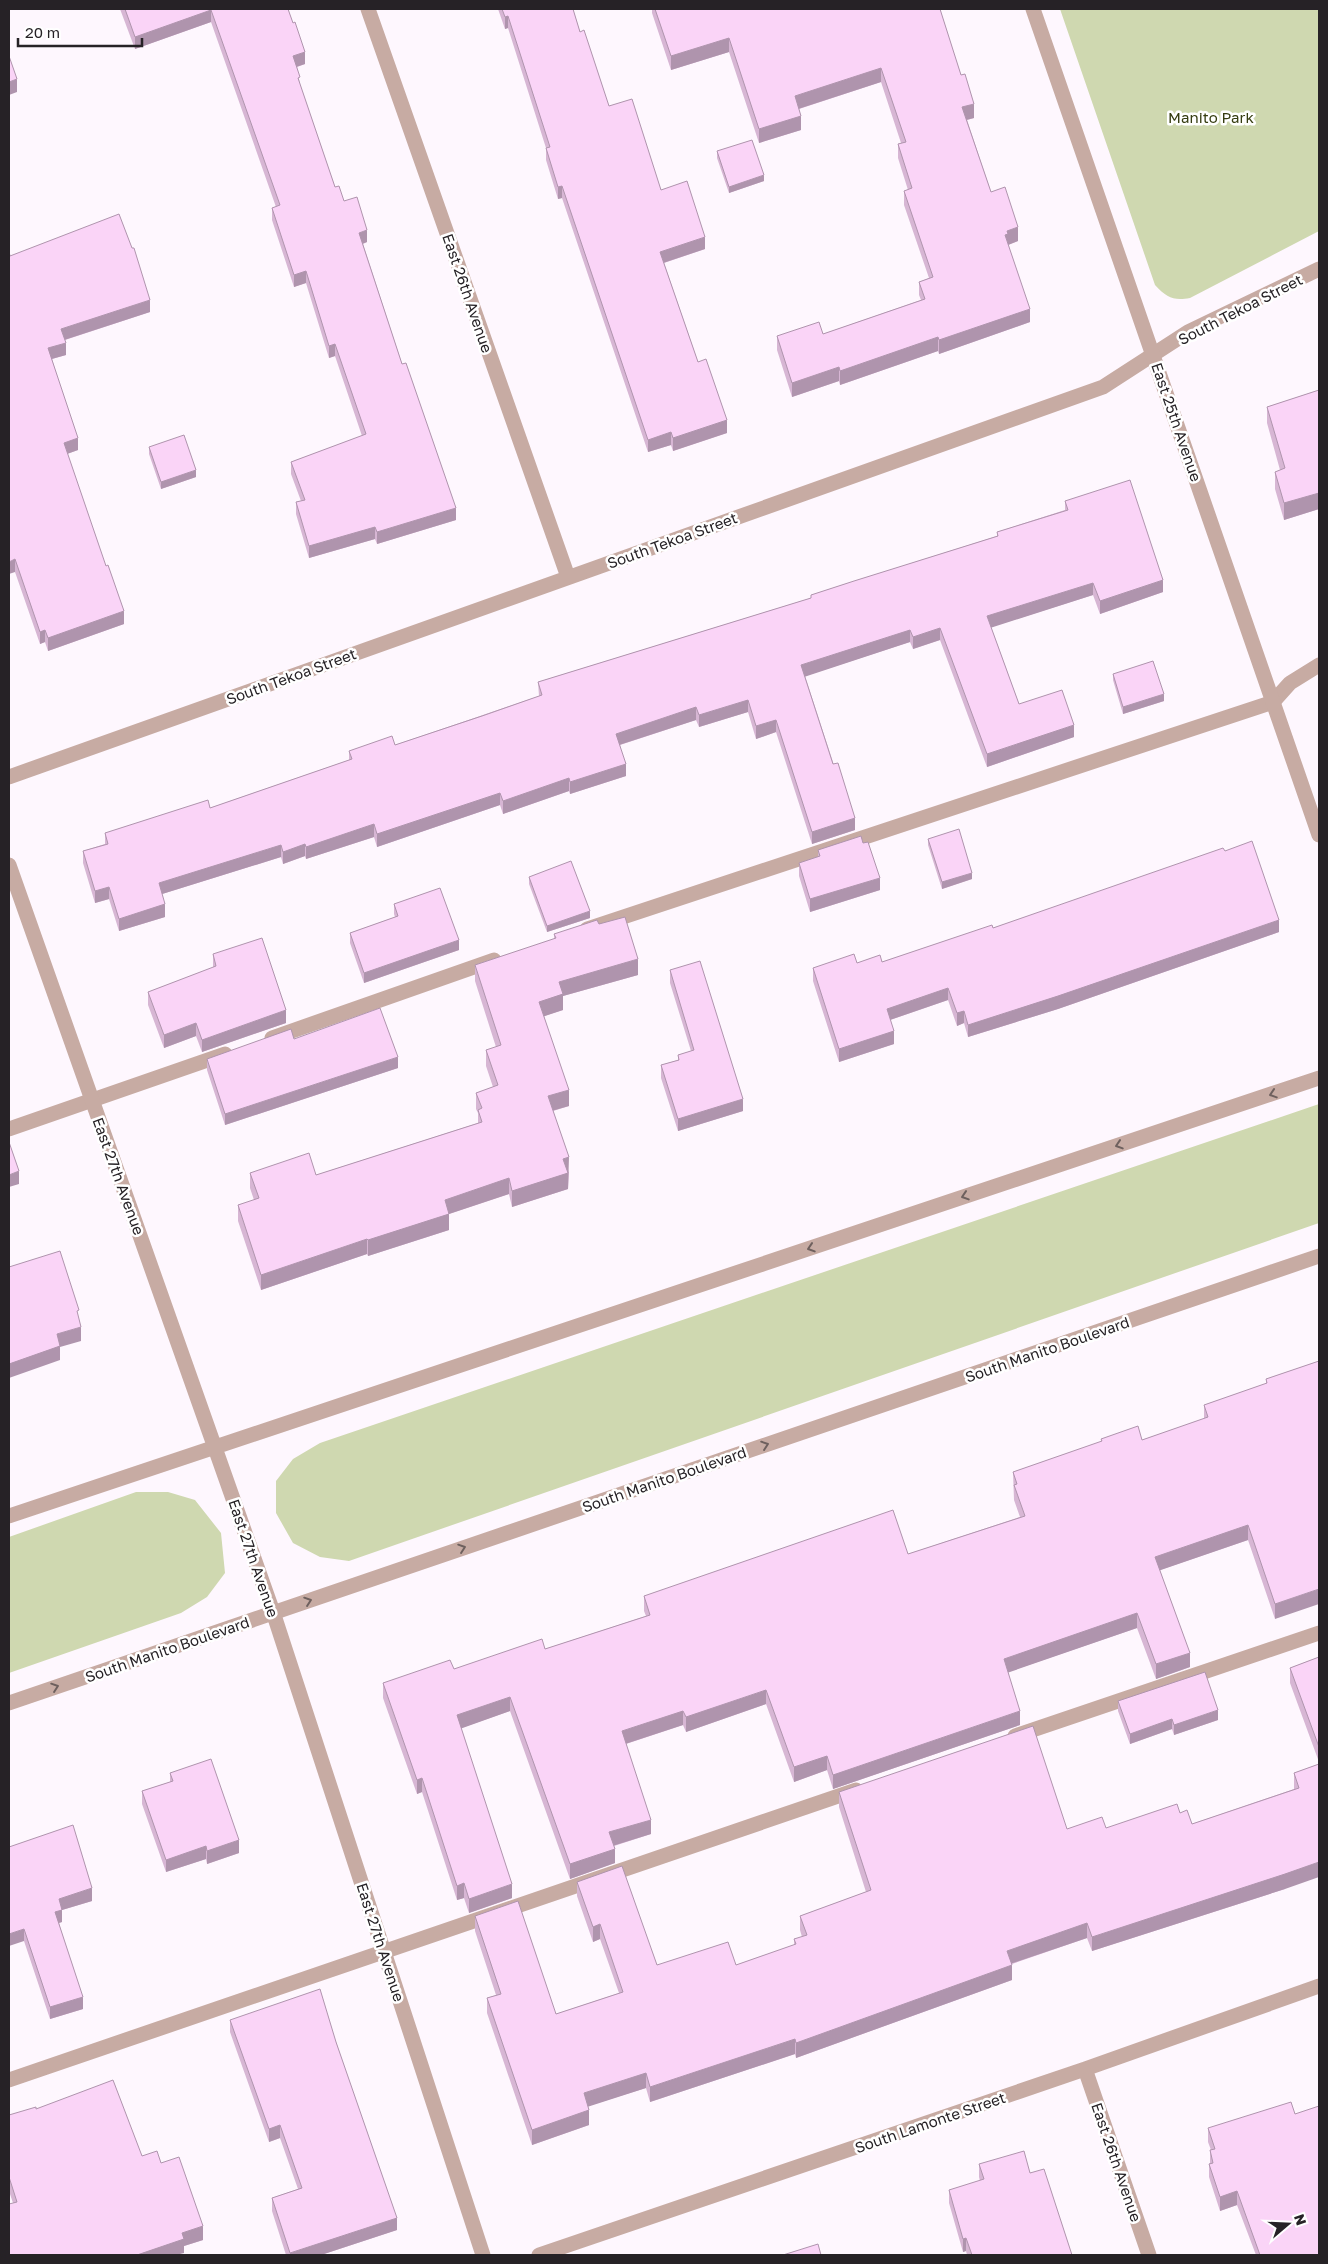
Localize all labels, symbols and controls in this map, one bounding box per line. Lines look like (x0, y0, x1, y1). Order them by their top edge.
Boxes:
scale bar (18, 15, 141, 47)
text: 20 m (25, 23, 60, 41)
park label: Manito Park (1168, 108, 1254, 126)
street label: East 26th Avenue (439, 231, 497, 355)
street label: South Tekoa Street (1175, 270, 1305, 348)
street label: East 25th Avenue (1148, 360, 1206, 484)
street label: South Tekoa Street (605, 508, 739, 572)
street label: South Tekoa Street (224, 644, 358, 708)
one-way arrow (1269, 1088, 1278, 1098)
street label: East 27th Avenue (89, 1115, 149, 1237)
one-way arrow (1115, 1139, 1124, 1149)
one-way arrow (961, 1191, 969, 1201)
one-way arrow (807, 1242, 815, 1252)
street label: South Manito Boulevard (962, 1312, 1132, 1386)
one-way arrow (760, 1441, 768, 1451)
street label: South Manito Boulevard (579, 1442, 749, 1516)
street label: East 27th Avenue (225, 1497, 283, 1620)
one-way arrow (457, 1544, 466, 1554)
one-way arrow (303, 1596, 312, 1606)
street label: South Manito Boulevard (82, 1612, 252, 1686)
one-way arrow (50, 1683, 59, 1693)
street label: East 27th Avenue (353, 1880, 409, 2004)
street label: South Lamonte Street (852, 2088, 1008, 2156)
street label: East 26th Avenue (1088, 2100, 1146, 2224)
north arrow (1263, 2199, 1313, 2249)
text: N (1291, 2212, 1311, 2227)

